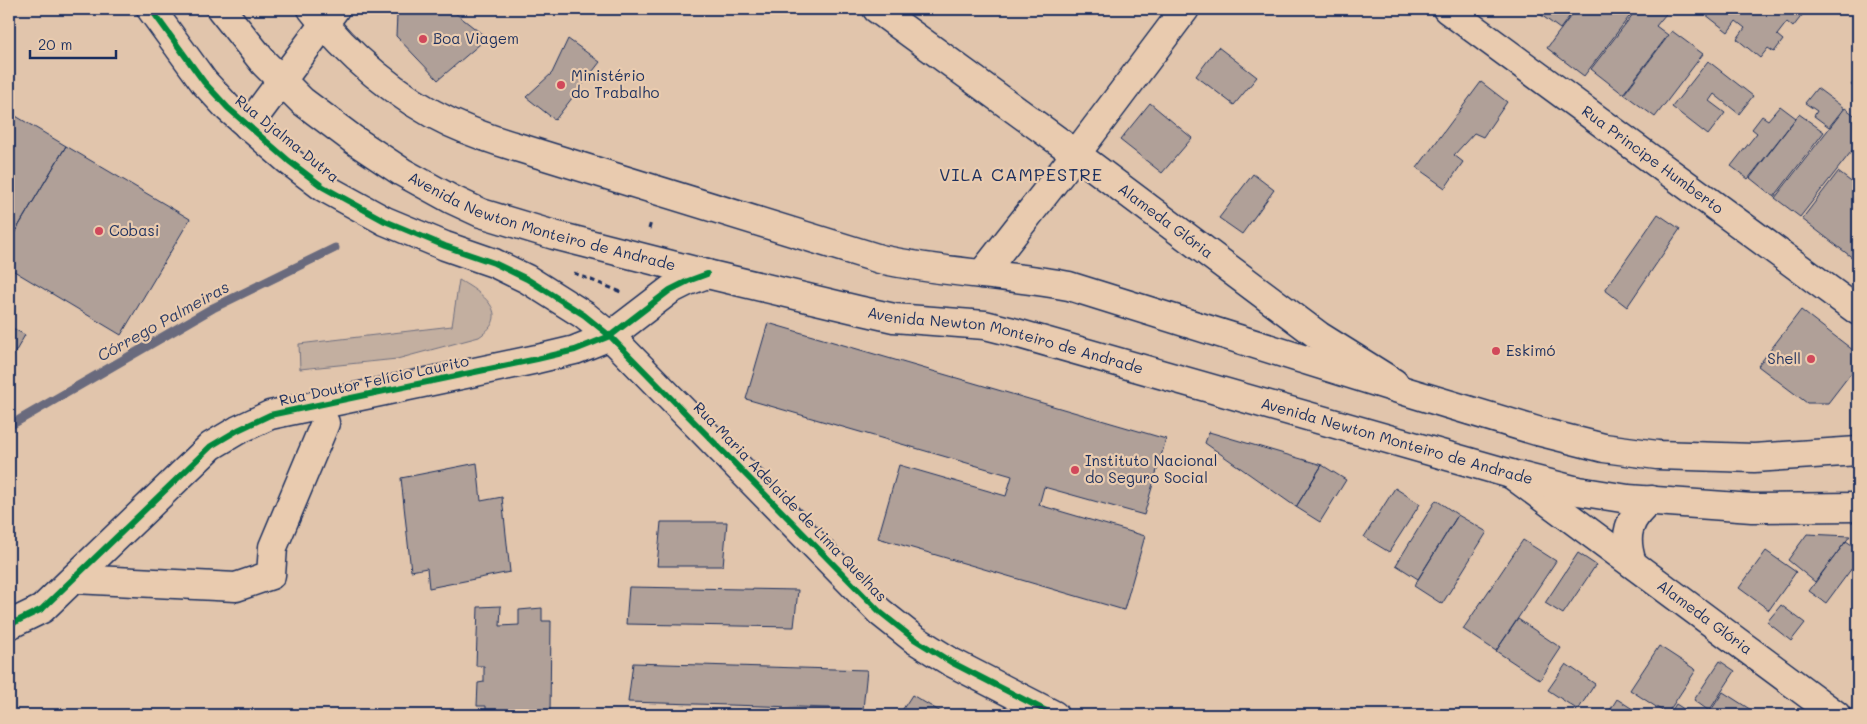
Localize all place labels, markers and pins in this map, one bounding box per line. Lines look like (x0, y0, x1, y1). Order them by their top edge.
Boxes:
place label: Boa Viagem (433, 28, 519, 48)
marker: Boa Viagem (417, 33, 429, 45)
place label: Ministério do Trabalho (571, 65, 660, 102)
marker: Ministério do Trabalho (555, 79, 567, 91)
place label: Cobasi (109, 220, 159, 240)
marker: Cobasi (93, 225, 105, 237)
place label: Eskimó (1506, 340, 1555, 360)
marker: Eskimó (1490, 345, 1502, 357)
place label: Shell (1767, 348, 1801, 368)
marker: Shell (1805, 353, 1817, 365)
place label: Instituto Nacional do Seguro Social (1085, 450, 1218, 487)
marker: Instituto Nacional do Seguro Social (1069, 464, 1081, 476)

